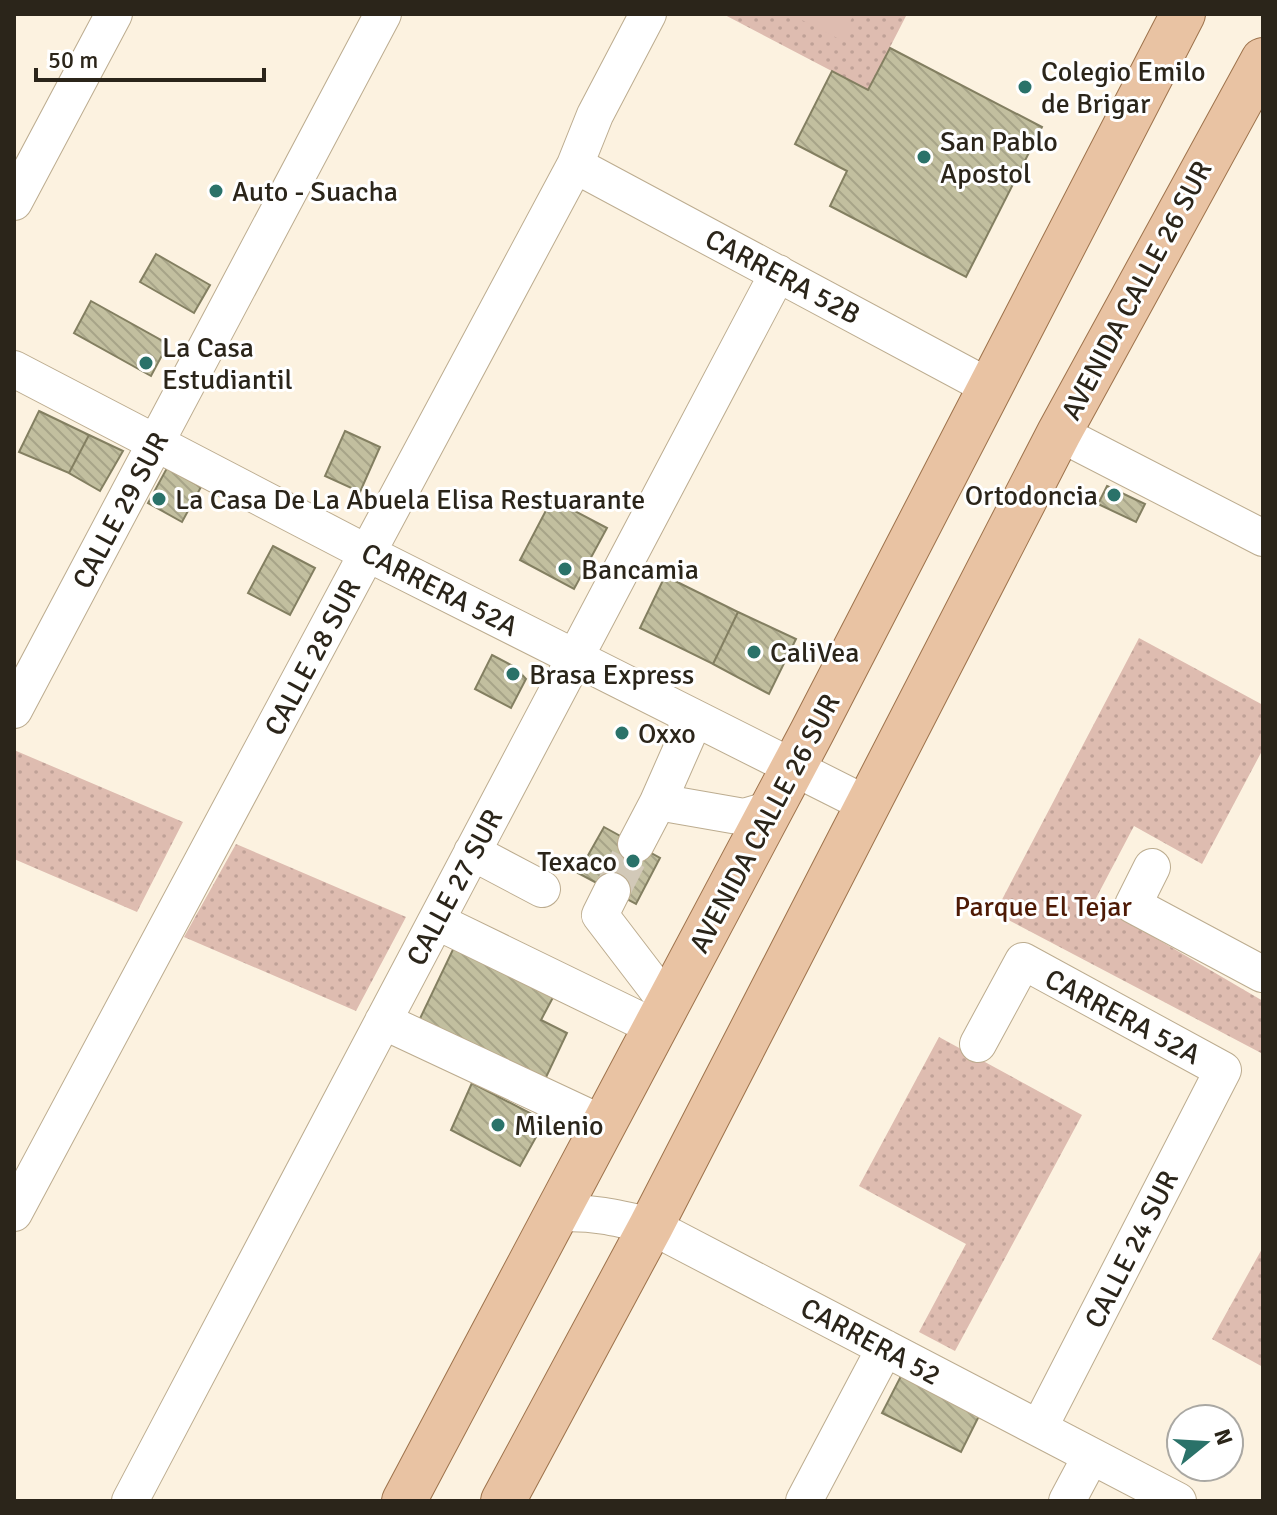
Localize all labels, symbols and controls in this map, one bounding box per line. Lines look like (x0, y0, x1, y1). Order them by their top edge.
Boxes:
scale bar (36, 32, 264, 82)
text: 50 m (48, 45, 98, 75)
place label: Colegio Emilo de Brigar (1041, 55, 1205, 121)
marker: Colegio Emilo de Brigar (1016, 78, 1034, 96)
place label: San Pablo Apostol (940, 125, 1058, 191)
marker: San Pablo Apostol (915, 148, 933, 166)
street label: AVENIDA CALLE 26 SUR (1054, 155, 1220, 426)
place label: Auto - Suacha (232, 175, 398, 209)
marker: Auto - Suacha (207, 182, 225, 200)
street label: CARRERA 52B (699, 222, 866, 332)
place label: La Casa Estudiantil (162, 331, 293, 397)
marker: La Casa Estudiantil (137, 354, 155, 372)
street label: CALLE 29 SUR (65, 426, 176, 594)
place label: Ortodoncia (965, 479, 1098, 513)
place label: La Casa De La Abuela Elisa Restuarante (175, 483, 645, 517)
marker: Ortodoncia (1105, 486, 1123, 504)
marker: La Casa De La Abuela Elisa Restuarante (150, 490, 168, 508)
street label: CARRERA 52A (356, 536, 523, 644)
place label: Bancamia (581, 553, 699, 587)
marker: Bancamia (556, 560, 574, 578)
street label: CALLE 28 SUR (257, 573, 368, 741)
place label: CaliVea (770, 636, 859, 670)
marker: CaliVea (745, 643, 763, 661)
place label: Brasa Express (529, 658, 694, 692)
marker: Brasa Express (504, 665, 522, 683)
street label: AVENIDA CALLE 26 SUR (682, 688, 848, 959)
place label: Oxxo (638, 717, 696, 751)
marker: Oxxo (613, 724, 631, 742)
street label: CALLE 27 SUR (399, 803, 510, 971)
place label: Texaco (537, 845, 617, 879)
marker: Texaco (624, 852, 642, 870)
park label: Parque El Tejar (954, 890, 1133, 924)
street label: CARRERA 52A (1039, 962, 1206, 1072)
place label: Milenio (514, 1109, 604, 1143)
marker: Milenio (489, 1116, 507, 1134)
street label: CALLE 24 SUR (1078, 1165, 1186, 1334)
street label: CARRERA 52 (795, 1291, 946, 1393)
north arrow (1165, 1403, 1245, 1483)
text: N (1208, 1426, 1239, 1448)

